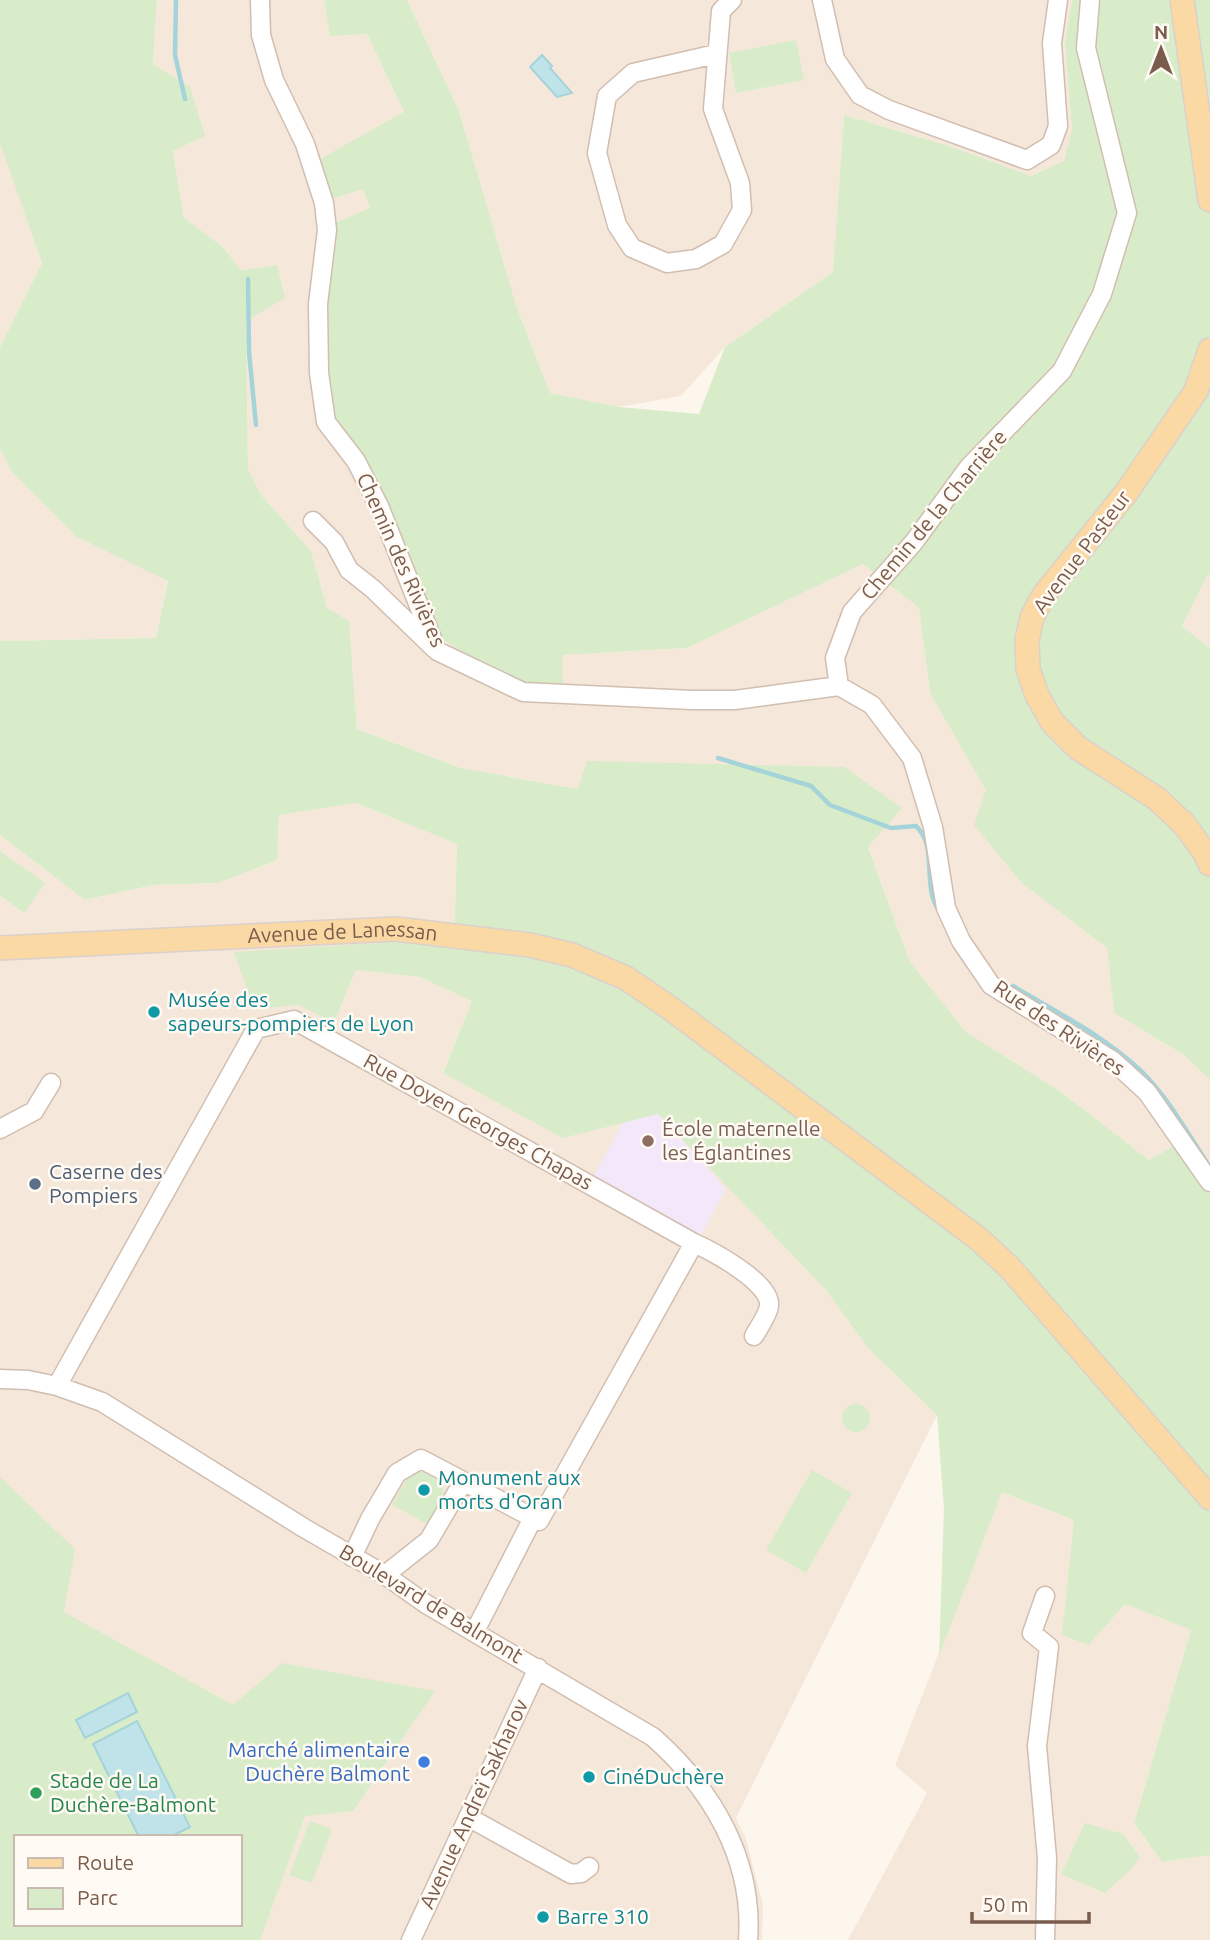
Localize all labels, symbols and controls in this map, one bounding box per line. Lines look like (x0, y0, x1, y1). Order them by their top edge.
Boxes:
north arrow (1126, 14, 1196, 84)
text: N (1154, 21, 1168, 43)
street label: Chemin de la Charrière (855, 425, 1011, 604)
street label: Chemin des Rivières (353, 469, 451, 650)
street label: Avenue Pasteur (1027, 485, 1135, 618)
street label: Avenue de Lanessan (247, 916, 439, 947)
street label: Rue des Rivières (989, 974, 1130, 1080)
place label: Musée des sapeurs-pompiers de Lyon (168, 987, 414, 1035)
marker: Musée des sapeurs-pompiers de Lyon (146, 1004, 162, 1020)
street label: Rue Doyen Georges Chapas (360, 1048, 597, 1194)
place label: École maternelle les Églantines (662, 1116, 821, 1164)
marker: École maternelle les Églantines (640, 1133, 656, 1149)
place label: Caserne des Pompiers (49, 1159, 163, 1207)
marker: Caserne des Pompiers (27, 1176, 43, 1192)
place label: Monument aux morts d'Oran (438, 1465, 581, 1513)
marker: Monument aux morts d'Oran (416, 1482, 432, 1498)
street label: Boulevard de Balmont (335, 1539, 528, 1667)
street label: Avenue Andreï Sakharov (414, 1695, 532, 1912)
place label: Marché alimentaire Duchère Balmont (228, 1737, 410, 1785)
marker: Marché alimentaire Duchère Balmont (416, 1754, 432, 1770)
place label: CinéDuchère (603, 1764, 724, 1788)
place label: Stade de La Duchère-Balmont (50, 1768, 216, 1816)
marker: CinéDuchère (581, 1769, 597, 1785)
marker: Stade de La Duchère-Balmont (28, 1785, 44, 1801)
legend (14, 1835, 242, 1926)
text: Route (77, 1850, 134, 1874)
scale bar (972, 1881, 1089, 1925)
text: Parc (77, 1885, 118, 1909)
text: 50 m (982, 1892, 1029, 1916)
place label: Barre 310 (557, 1904, 649, 1928)
marker: Barre 310 (535, 1909, 551, 1925)

